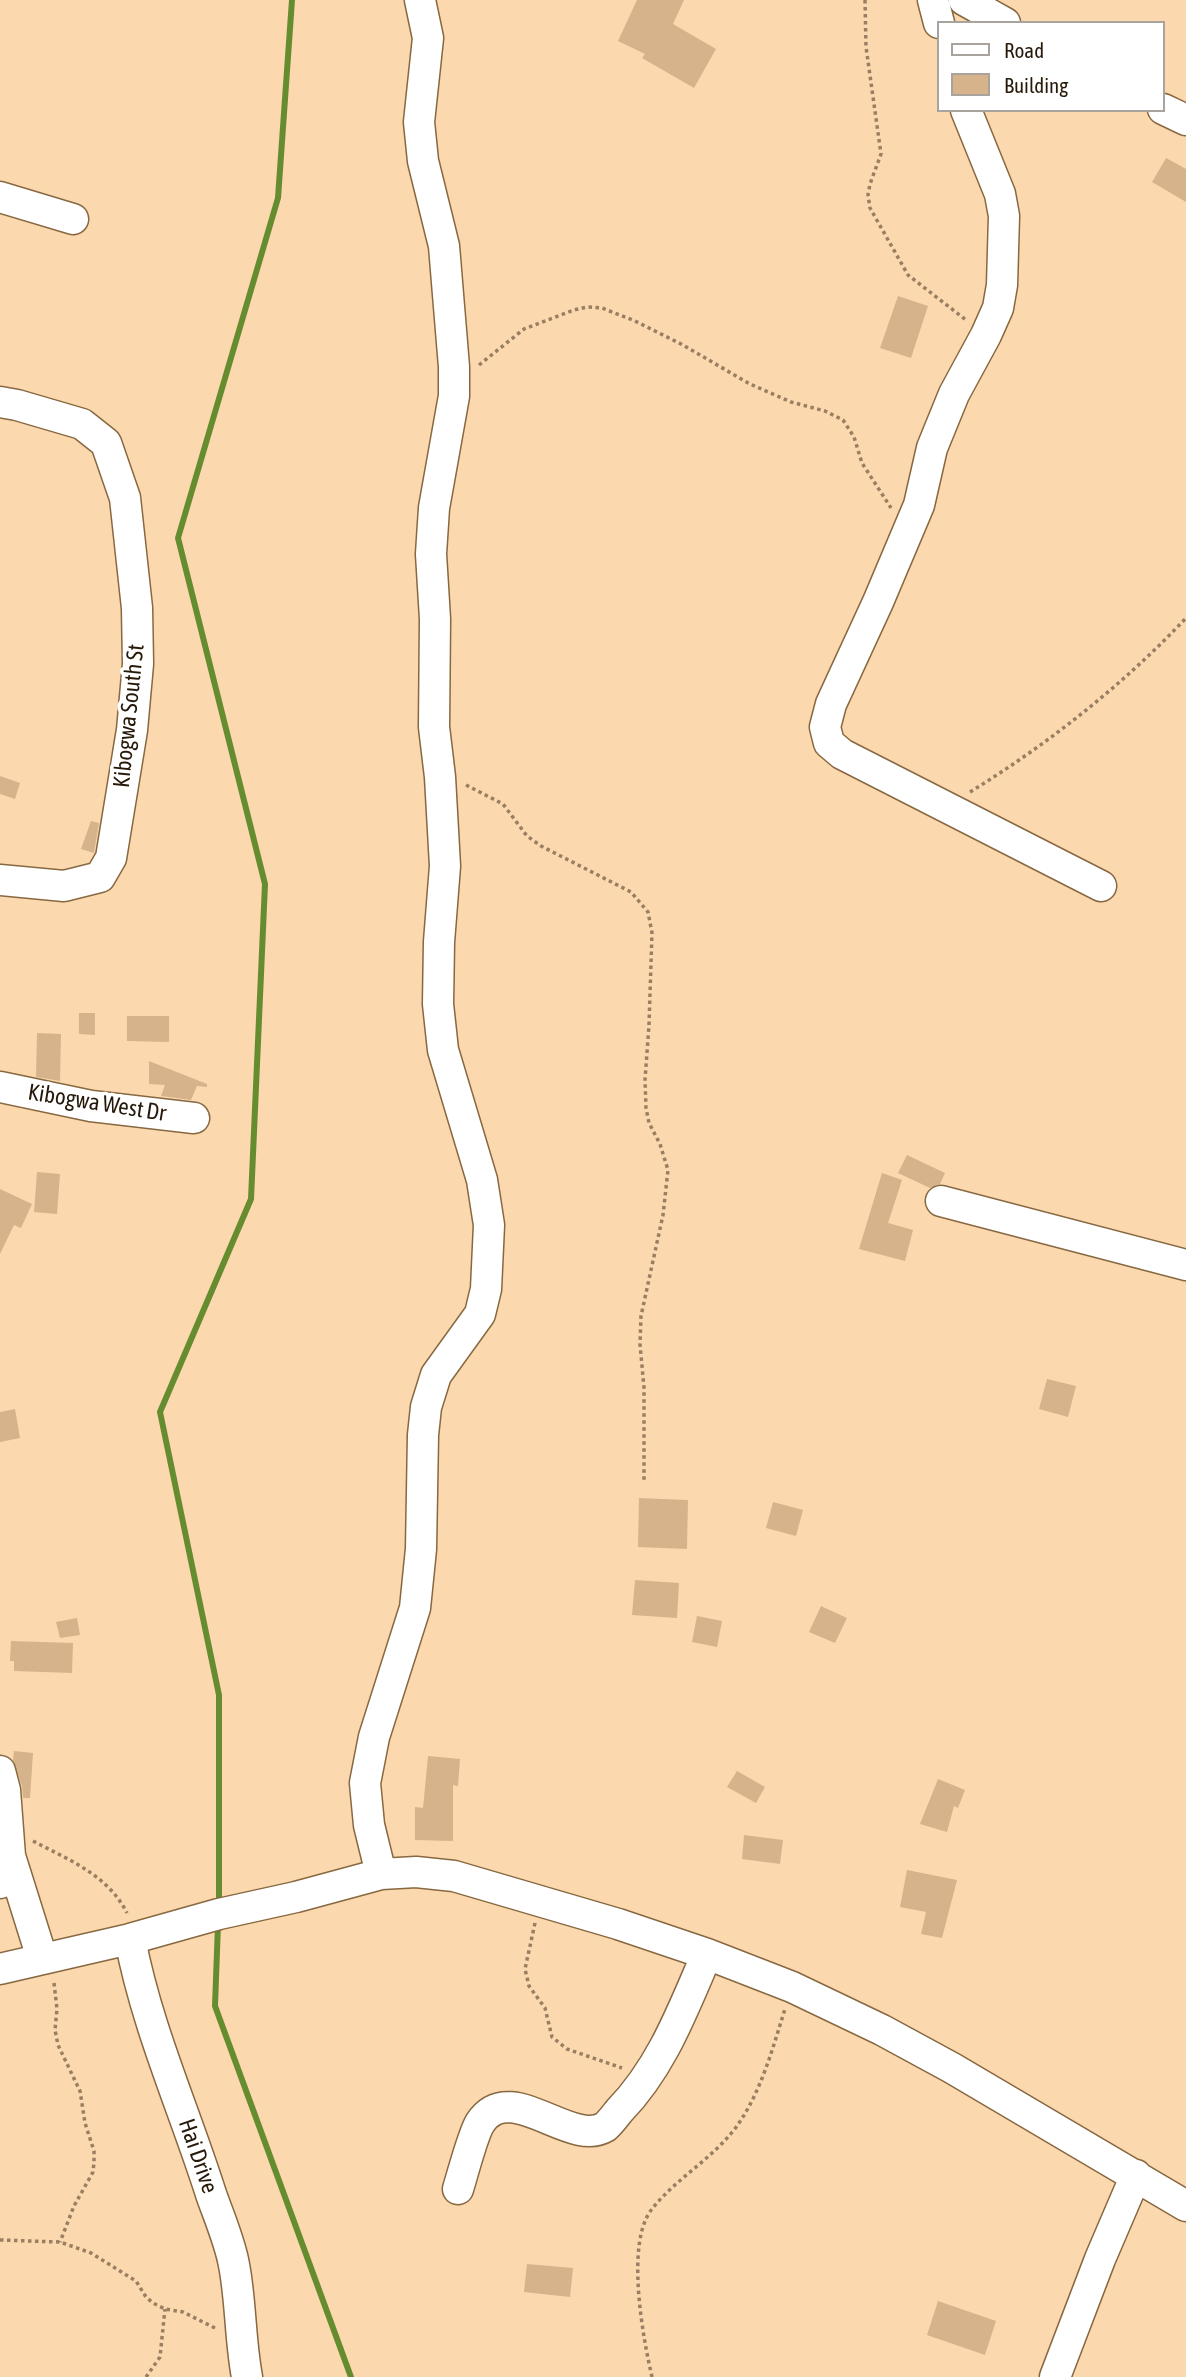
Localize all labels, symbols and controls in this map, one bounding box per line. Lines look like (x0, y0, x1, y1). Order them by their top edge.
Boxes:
legend (937, 21, 1165, 112)
text: Road (1004, 38, 1044, 62)
text: Building (1004, 73, 1068, 97)
street label: Kibogwa South St (108, 643, 150, 789)
street label: Kibogwa West Dr (26, 1078, 168, 1128)
street label: Hai Drive (172, 2115, 224, 2197)

